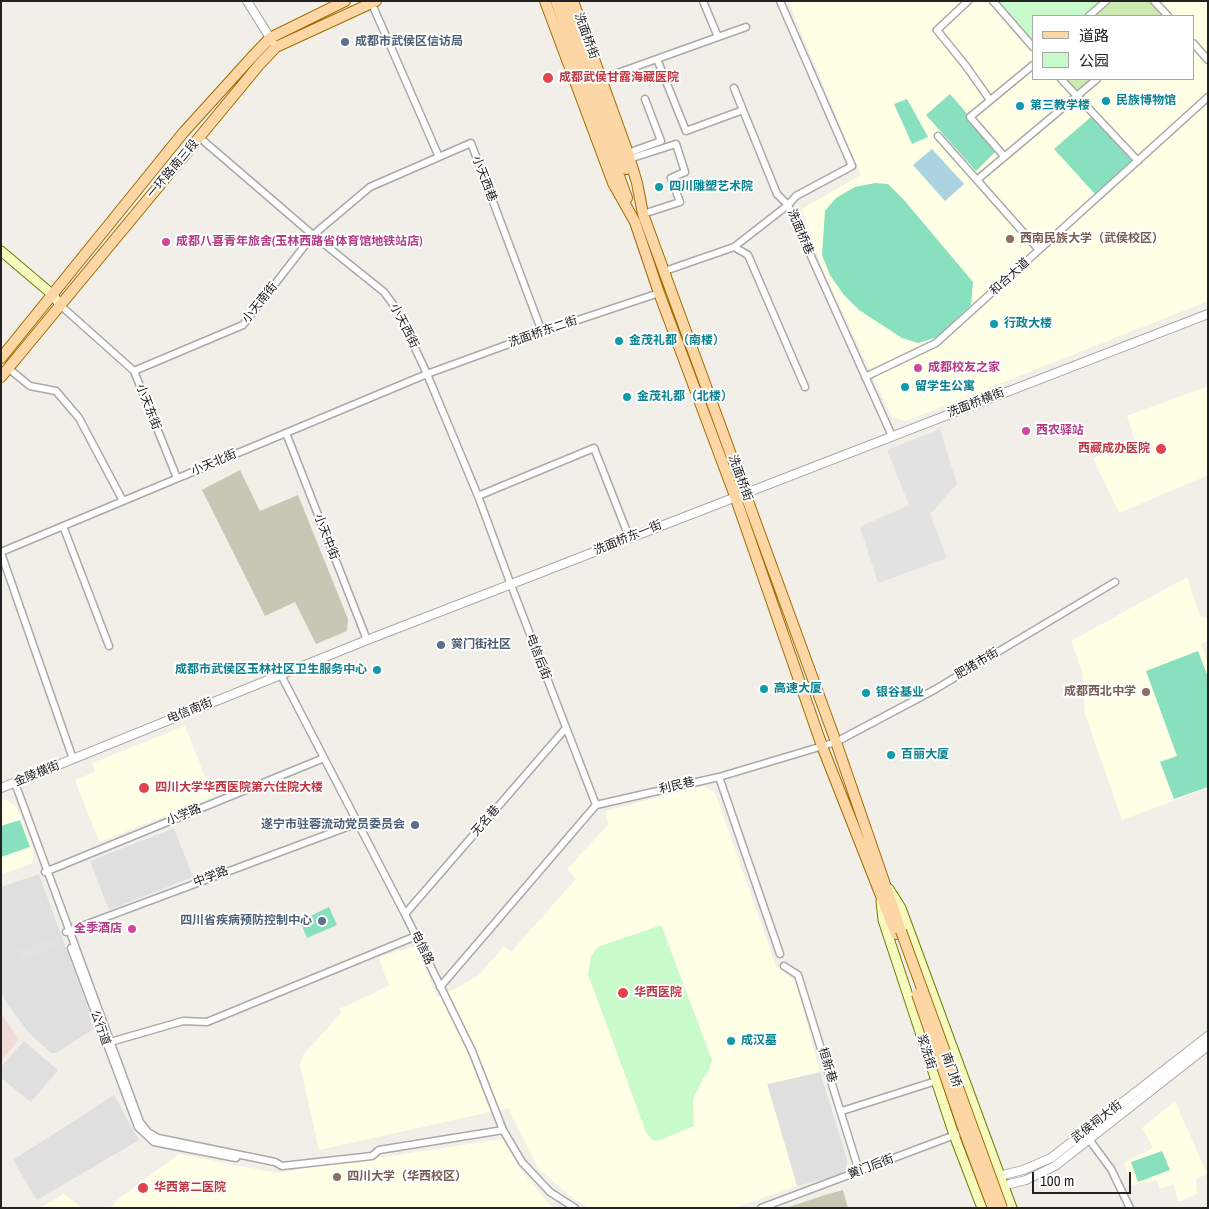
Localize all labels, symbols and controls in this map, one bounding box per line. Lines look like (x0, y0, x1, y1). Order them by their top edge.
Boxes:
street label: 洗面桥街 (571, 11, 601, 61)
legend (1032, 15, 1194, 80)
text: 道路 (1079, 25, 1109, 46)
place label: 成都市武侯区信访局 (355, 35, 463, 49)
marker: 成都市武侯区信访局 (339, 36, 351, 48)
text: 公园 (1079, 50, 1109, 71)
marker: 成都武侯甘露海藏医院 (541, 71, 555, 85)
place label: 成都武侯甘露海藏医院 (559, 71, 679, 85)
place label: 民族博物馆 (1116, 94, 1176, 108)
marker: 民族博物馆 (1100, 95, 1112, 107)
place label: 第三教学楼 (1030, 99, 1090, 113)
marker: 第三教学楼 (1014, 100, 1026, 112)
street label: 一环路南三段 (144, 137, 202, 201)
street label: 小天西巷 (469, 154, 499, 204)
place label: 四川雕塑艺术院 (669, 180, 753, 194)
marker: 四川雕塑艺术院 (653, 181, 665, 193)
street label: 洗面桥巷 (784, 207, 816, 257)
place label: 西南民族大学（武侯校区） (1020, 232, 1164, 246)
marker: 西南民族大学（武侯校区） (1004, 233, 1016, 245)
place label: 成都八喜青年旅舍(玉林西路省体育馆地铁站店) (176, 235, 423, 249)
marker: 成都八喜青年旅舍(玉林西路省体育馆地铁站店) (160, 236, 172, 248)
street label: 和合大道 (987, 256, 1033, 298)
street label: 小天南街 (239, 280, 281, 326)
street label: 小天西街 (387, 301, 421, 351)
street label: 洗面桥东二街 (507, 313, 579, 351)
place label: 行政大楼 (1004, 317, 1052, 331)
marker: 行政大楼 (988, 318, 1000, 330)
place label: 金茂礼都（南楼） (629, 334, 725, 348)
marker: 金茂礼都（南楼） (613, 335, 625, 347)
place label: 成都校友之家 (928, 361, 1000, 375)
marker: 成都校友之家 (912, 362, 924, 374)
place label: 留学生公寓 (915, 380, 975, 394)
marker: 留学生公寓 (899, 381, 911, 393)
street label: 小天东街 (133, 382, 163, 432)
street label: 洗面桥横街 (945, 386, 1007, 420)
place label: 金茂礼都（北楼） (637, 390, 733, 404)
marker: 金茂礼都（北楼） (621, 391, 633, 403)
place label: 西农驿站 (1036, 424, 1084, 438)
marker: 西农驿站 (1020, 425, 1032, 437)
place label: 西藏成办医院 (1078, 442, 1150, 456)
marker: 西藏成办医院 (1154, 442, 1168, 456)
street label: 小天北街 (189, 447, 239, 479)
street label: 洗面桥街 (725, 453, 755, 503)
street label: 小天中街 (311, 512, 341, 562)
street label: 洗面桥东一街 (592, 518, 664, 558)
street label: 电信后街 (523, 632, 553, 682)
place label: 黉门街社区 (451, 638, 511, 652)
marker: 黉门街社区 (435, 639, 447, 651)
street label: 肥猪市街 (953, 645, 1001, 683)
place label: 成都市武侯区玉林社区卫生服务中心 (175, 663, 367, 677)
marker: 成都市武侯区玉林社区卫生服务中心 (371, 664, 383, 676)
place label: 高速大厦 (774, 682, 822, 696)
marker: 高速大厦 (758, 683, 770, 695)
place label: 成都西北中学 (1064, 685, 1136, 699)
place label: 银谷基业 (876, 686, 924, 700)
marker: 成都西北中学 (1140, 686, 1152, 698)
marker: 银谷基业 (860, 687, 872, 699)
street label: 电信南街 (165, 695, 215, 727)
place label: 百丽大厦 (901, 748, 949, 762)
marker: 百丽大厦 (885, 749, 897, 761)
street label: 金陵横街 (12, 758, 62, 790)
street label: 利民巷 (658, 775, 696, 797)
marker: 四川大学华西医院第六住院大楼 (137, 781, 151, 795)
place label: 四川大学华西医院第六住院大楼 (155, 781, 323, 795)
street label: 小学路 (165, 802, 203, 828)
street label: 无名巷 (469, 803, 503, 839)
place label: 遂宁市驻蓉流动党员委员会 (261, 818, 405, 832)
marker: 遂宁市驻蓉流动党员委员会 (409, 819, 421, 831)
street label: 中学路 (192, 864, 230, 890)
place label: 四川省疾病预防控制中心 (180, 914, 312, 928)
marker: 四川省疾病预防控制中心 (316, 915, 328, 927)
place label: 全季酒店 (74, 922, 122, 936)
marker: 全季酒店 (126, 923, 138, 935)
street label: 电信路 (408, 929, 436, 967)
marker: 华西医院 (616, 986, 630, 1000)
place label: 华西医院 (634, 986, 682, 1000)
street label: 公行道 (87, 1009, 113, 1047)
street label: 浆洗街 (914, 1033, 938, 1071)
place label: 成汉墓 (741, 1034, 777, 1048)
marker: 成汉墓 (725, 1035, 737, 1047)
street label: 桓新巷 (815, 1046, 839, 1084)
street label: 南门桥 (938, 1051, 964, 1089)
street label: 武侯祠大街 (1069, 1098, 1125, 1146)
street label: 黉门后街 (846, 1152, 896, 1182)
scale bar (1034, 1162, 1133, 1194)
place label: 四川大学（华西校区） (347, 1170, 467, 1184)
text: 100 m (1040, 1170, 1074, 1191)
marker: 四川大学（华西校区） (331, 1171, 343, 1183)
marker: 华西第二医院 (136, 1181, 150, 1195)
place label: 华西第二医院 (154, 1181, 226, 1195)

